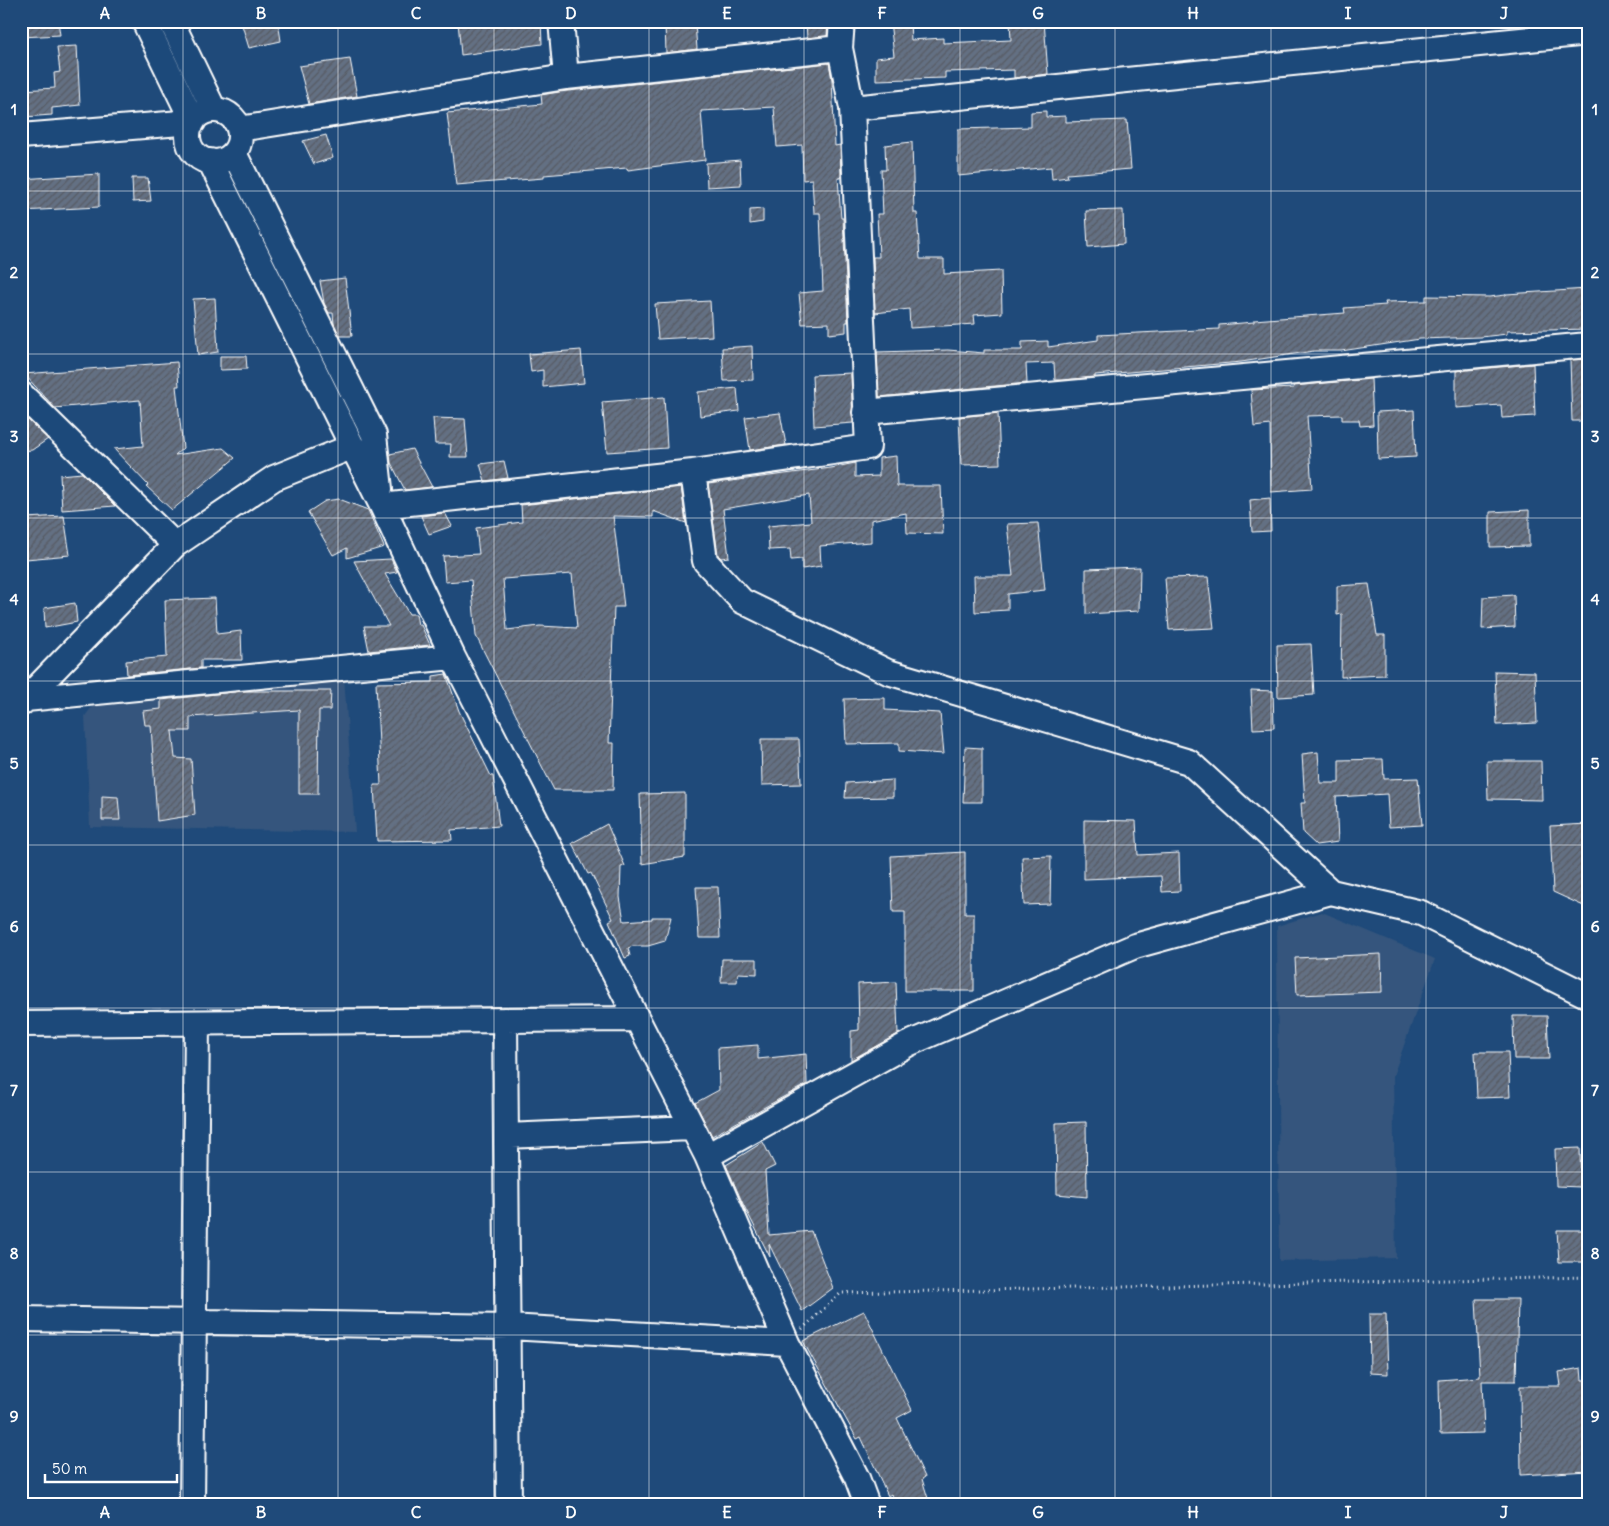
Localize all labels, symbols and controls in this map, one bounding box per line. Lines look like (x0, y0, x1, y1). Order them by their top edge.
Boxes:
text: A (100, 3, 110, 23)
text: B (256, 3, 267, 23)
text: C (411, 3, 422, 23)
text: D (565, 3, 577, 23)
text: E (722, 3, 732, 23)
text: F (877, 3, 887, 23)
text: G (1032, 3, 1044, 23)
text: H (1187, 3, 1199, 23)
text: I (1345, 3, 1352, 23)
text: J (1500, 3, 1509, 23)
text: 1 (11, 99, 17, 119)
text: 1 (1592, 99, 1598, 119)
text: 2 (10, 262, 19, 282)
text: 2 (1591, 262, 1600, 282)
text: 3 (9, 426, 19, 446)
text: 3 (1590, 426, 1600, 446)
text: 4 (9, 589, 19, 609)
text: 4 (1590, 589, 1600, 609)
text: 5 (9, 753, 19, 773)
text: 5 (1590, 753, 1600, 773)
text: 6 (9, 916, 19, 936)
text: 6 (1590, 916, 1600, 936)
text: 7 (10, 1080, 18, 1100)
text: 7 (1591, 1080, 1599, 1100)
text: 8 (9, 1243, 19, 1263)
text: 8 (1590, 1243, 1600, 1263)
text: 9 (9, 1406, 19, 1426)
text: 9 (1590, 1406, 1600, 1426)
scale bar (45, 1451, 178, 1483)
text: 50 m (52, 1459, 87, 1478)
text: A (100, 1502, 110, 1522)
text: B (256, 1502, 267, 1522)
text: C (411, 1502, 422, 1522)
text: D (565, 1502, 577, 1522)
text: E (722, 1502, 732, 1522)
text: F (877, 1502, 887, 1522)
text: G (1032, 1502, 1044, 1522)
text: H (1187, 1502, 1199, 1522)
text: I (1345, 1502, 1352, 1522)
text: J (1500, 1502, 1509, 1522)

